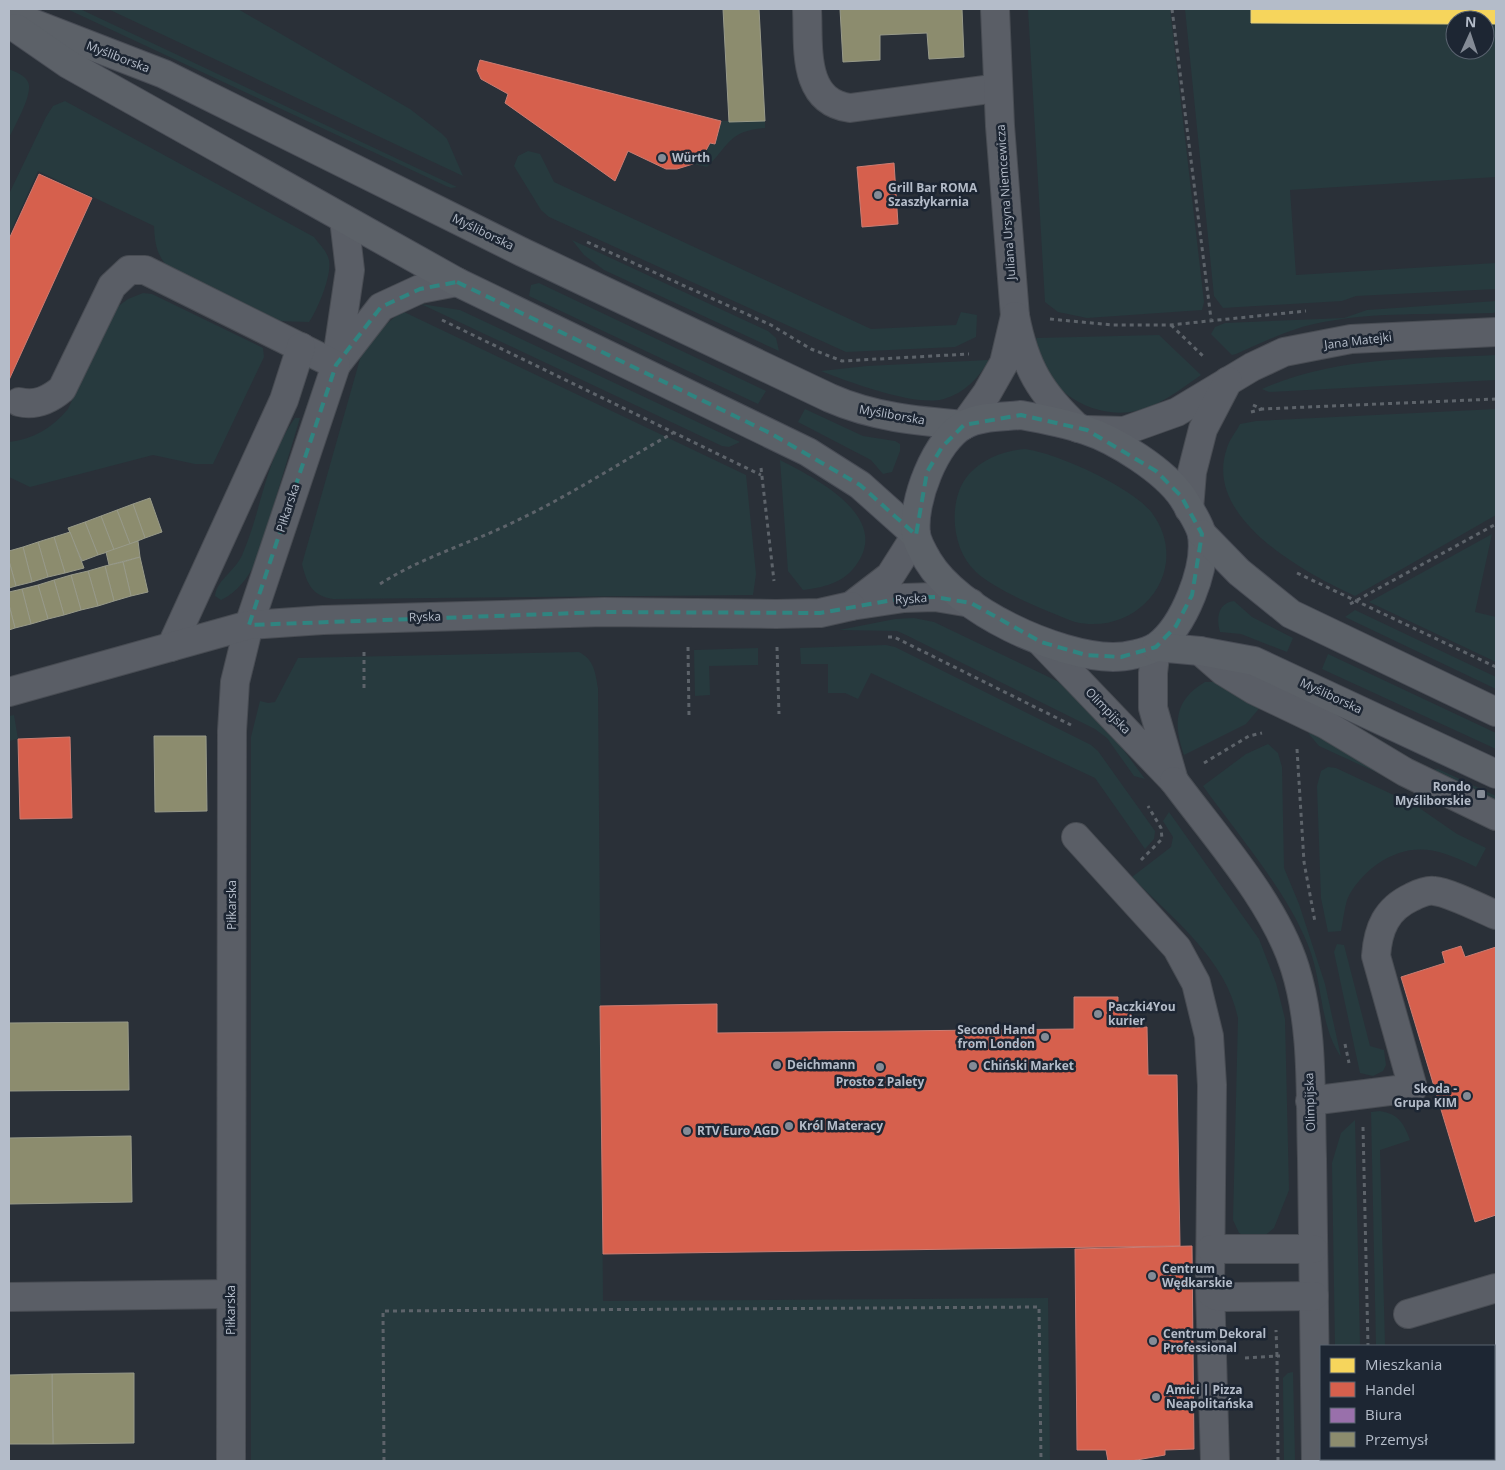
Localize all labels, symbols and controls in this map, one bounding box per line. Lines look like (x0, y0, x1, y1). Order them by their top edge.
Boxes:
north arrow (1445, 10, 1495, 60)
text: N (1465, 12, 1477, 31)
street label: Myśliborska (84, 37, 152, 76)
street label: Juliana Ursyna Niemcewicza (992, 124, 1019, 281)
place label: Würth (672, 149, 710, 166)
marker: Würth (656, 152, 668, 164)
place label: Grill Bar ROMA Szaszłykarnia (888, 179, 978, 210)
marker: Grill Bar ROMA Szaszłykarnia (872, 189, 884, 201)
street label: Myśliborska (449, 209, 517, 254)
street label: Jana Matejki (1322, 328, 1393, 353)
street label: Myśliborska (858, 400, 926, 429)
street label: Piłkarska (272, 482, 303, 534)
street label: Ryska (894, 589, 928, 608)
street label: Ryska (409, 607, 441, 626)
street label: Myśliborska (1297, 674, 1365, 717)
street label: Olimpijska (1082, 684, 1135, 738)
place label: Rondo Myśliborskie (1395, 778, 1471, 809)
marker: Rondo Myśliborskie (1475, 788, 1487, 800)
street label: Piłkarska (223, 880, 240, 930)
place label: Paczki4You kurier (1108, 998, 1176, 1029)
marker: Paczki4You kurier (1092, 1008, 1104, 1020)
place label: Second Hand from London (957, 1021, 1035, 1052)
marker: Second Hand from London (1039, 1031, 1051, 1043)
place label: Deichmann (787, 1056, 856, 1073)
place label: Chiński Market (983, 1057, 1074, 1074)
marker: Deichmann (771, 1059, 783, 1071)
marker: Chiński Market (967, 1060, 979, 1072)
marker: Prosto z Palety (874, 1061, 886, 1073)
street label: Olimpijska (1300, 1072, 1319, 1132)
place label: Prosto z Palety (836, 1073, 925, 1090)
place label: Skoda - Grupa KIM (1394, 1080, 1457, 1111)
marker: Skoda - Grupa KIM (1461, 1090, 1473, 1102)
place label: Król Materacy (799, 1117, 883, 1134)
marker: Król Materacy (783, 1120, 795, 1132)
place label: RTV Euro AGD (697, 1122, 779, 1139)
marker: RTV Euro AGD (681, 1125, 693, 1137)
place label: Centrum Wędkarskie (1162, 1260, 1233, 1291)
marker: Centrum Wędkarskie (1146, 1270, 1158, 1282)
street label: Piłkarska (222, 1285, 239, 1335)
place label: Centrum Dekoral Professional (1163, 1325, 1266, 1356)
marker: Centrum Dekoral Professional (1147, 1335, 1159, 1347)
legend (1320, 1345, 1495, 1460)
text: Mieszkania (1365, 1354, 1442, 1374)
text: Handel (1365, 1379, 1415, 1399)
place label: Amici | Pizza Neapolitańska (1166, 1381, 1253, 1412)
marker: Amici | Pizza Neapolitańska (1150, 1391, 1162, 1403)
text: Biura (1365, 1404, 1402, 1424)
text: Przemysł (1365, 1429, 1428, 1449)

